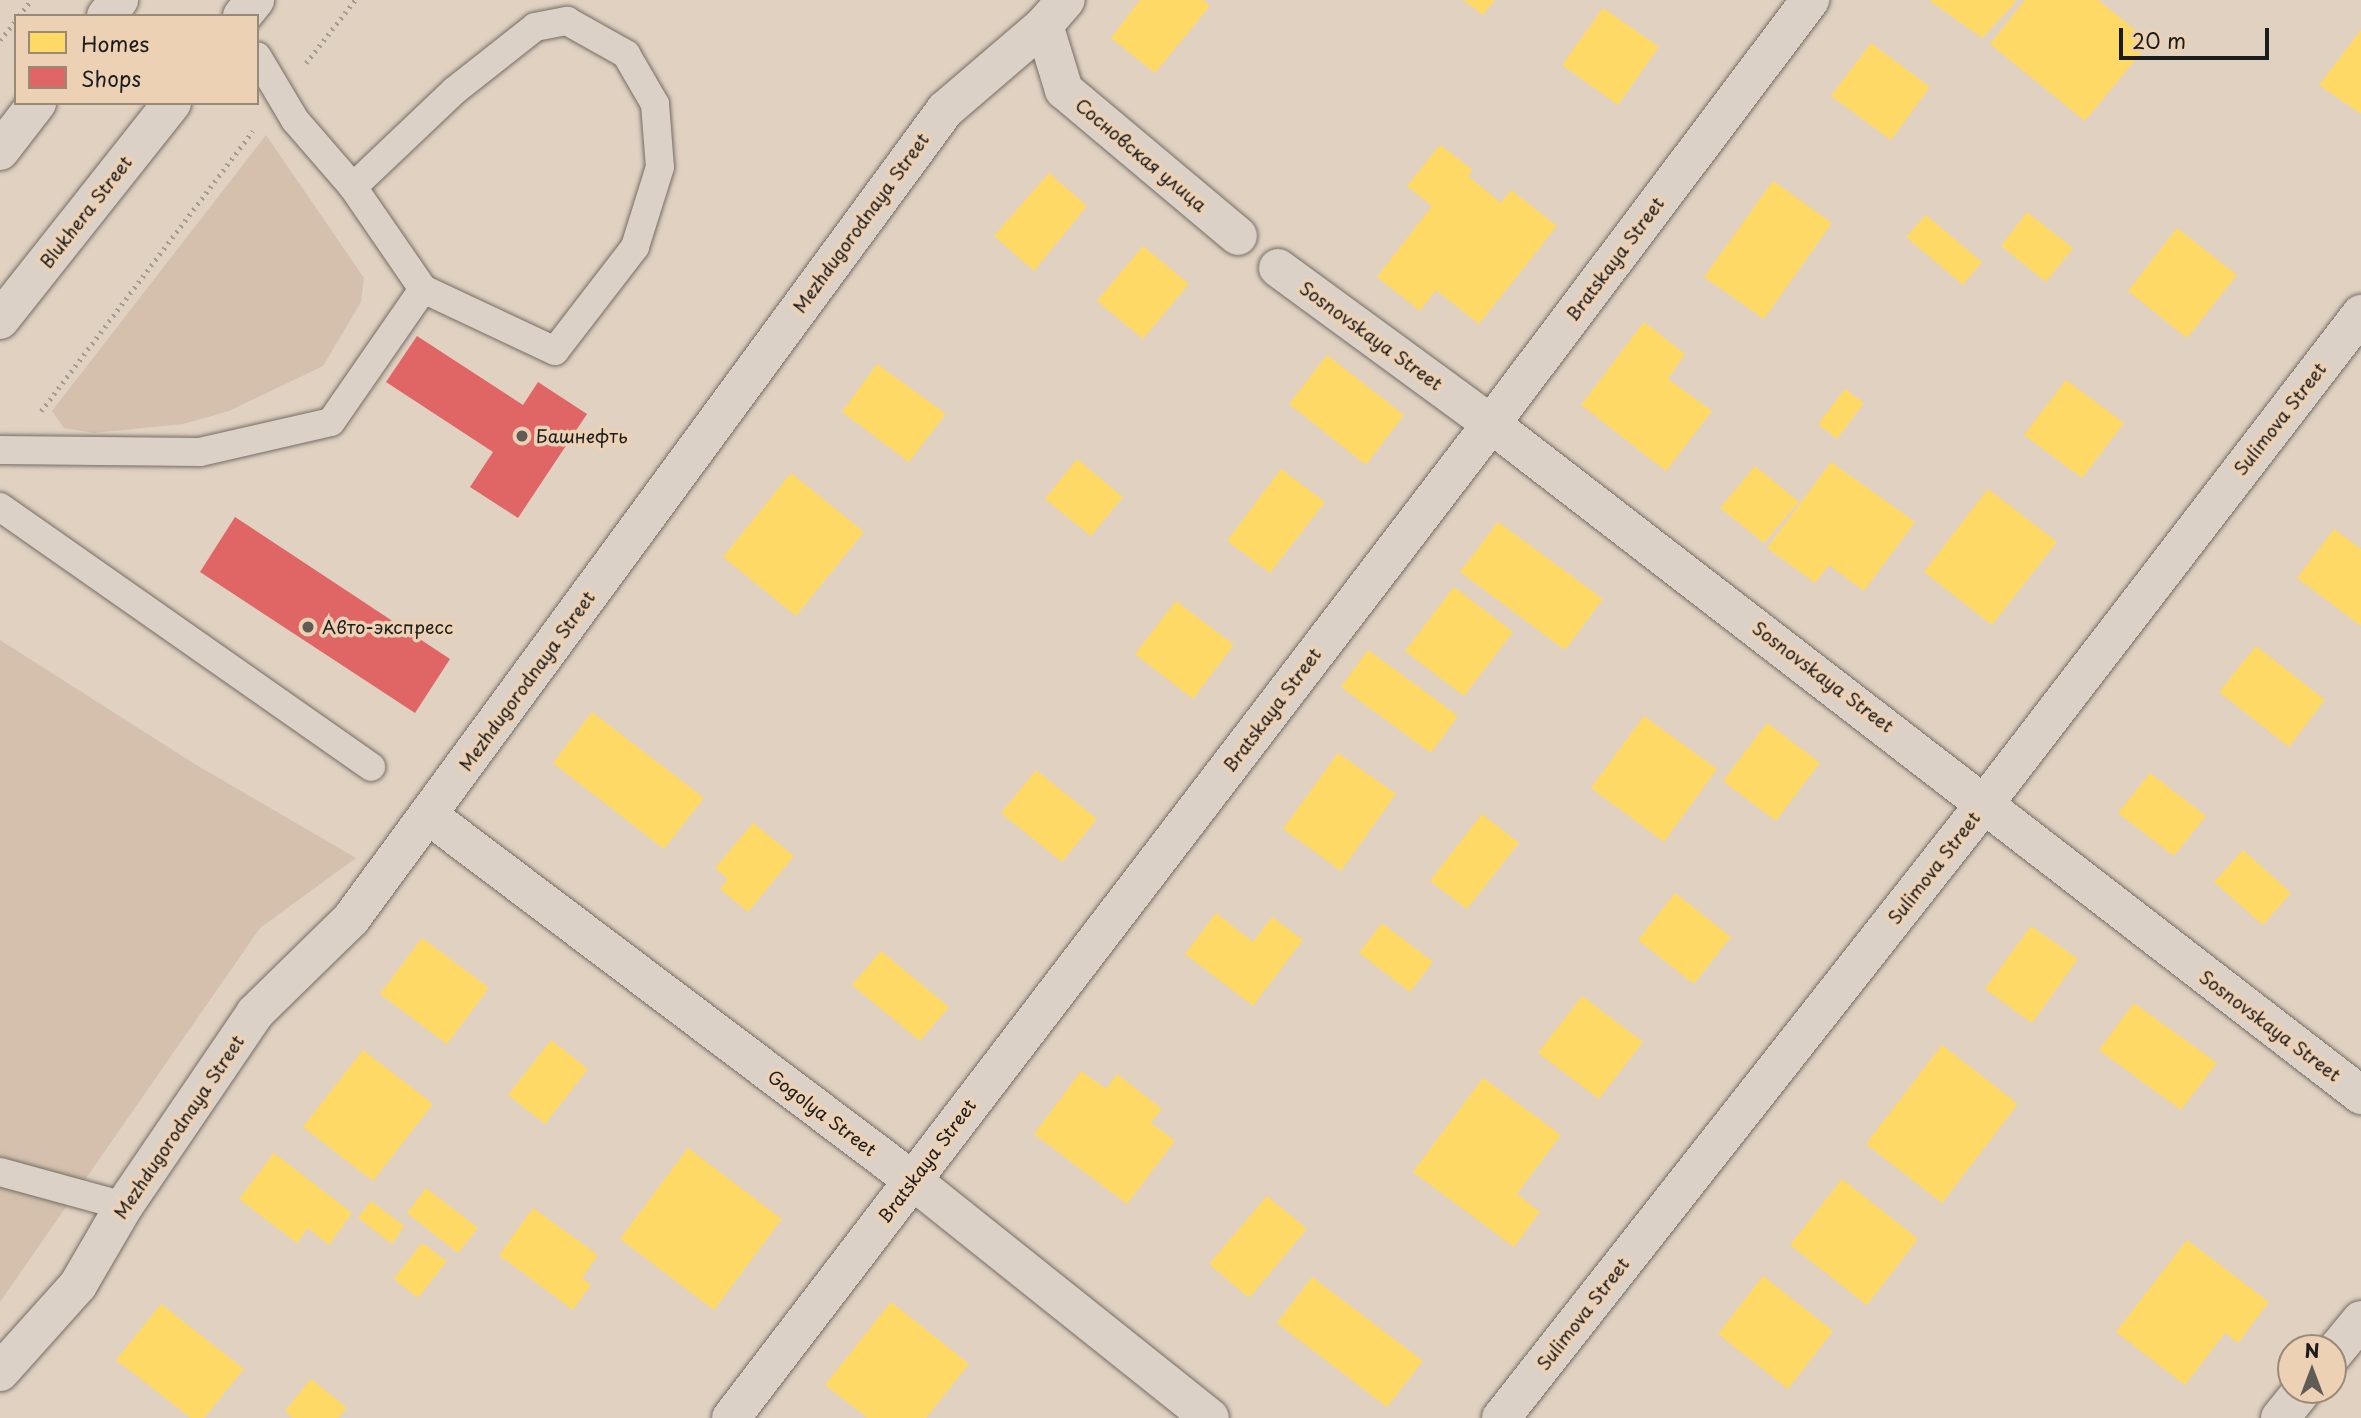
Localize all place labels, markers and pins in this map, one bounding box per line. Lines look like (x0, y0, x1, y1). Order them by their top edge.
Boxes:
place label: Башнефть (536, 425, 628, 447)
marker: Башнефть (514, 428, 530, 444)
place label: Авто-экспресс (322, 616, 453, 638)
marker: Авто-экспресс (300, 619, 316, 635)

